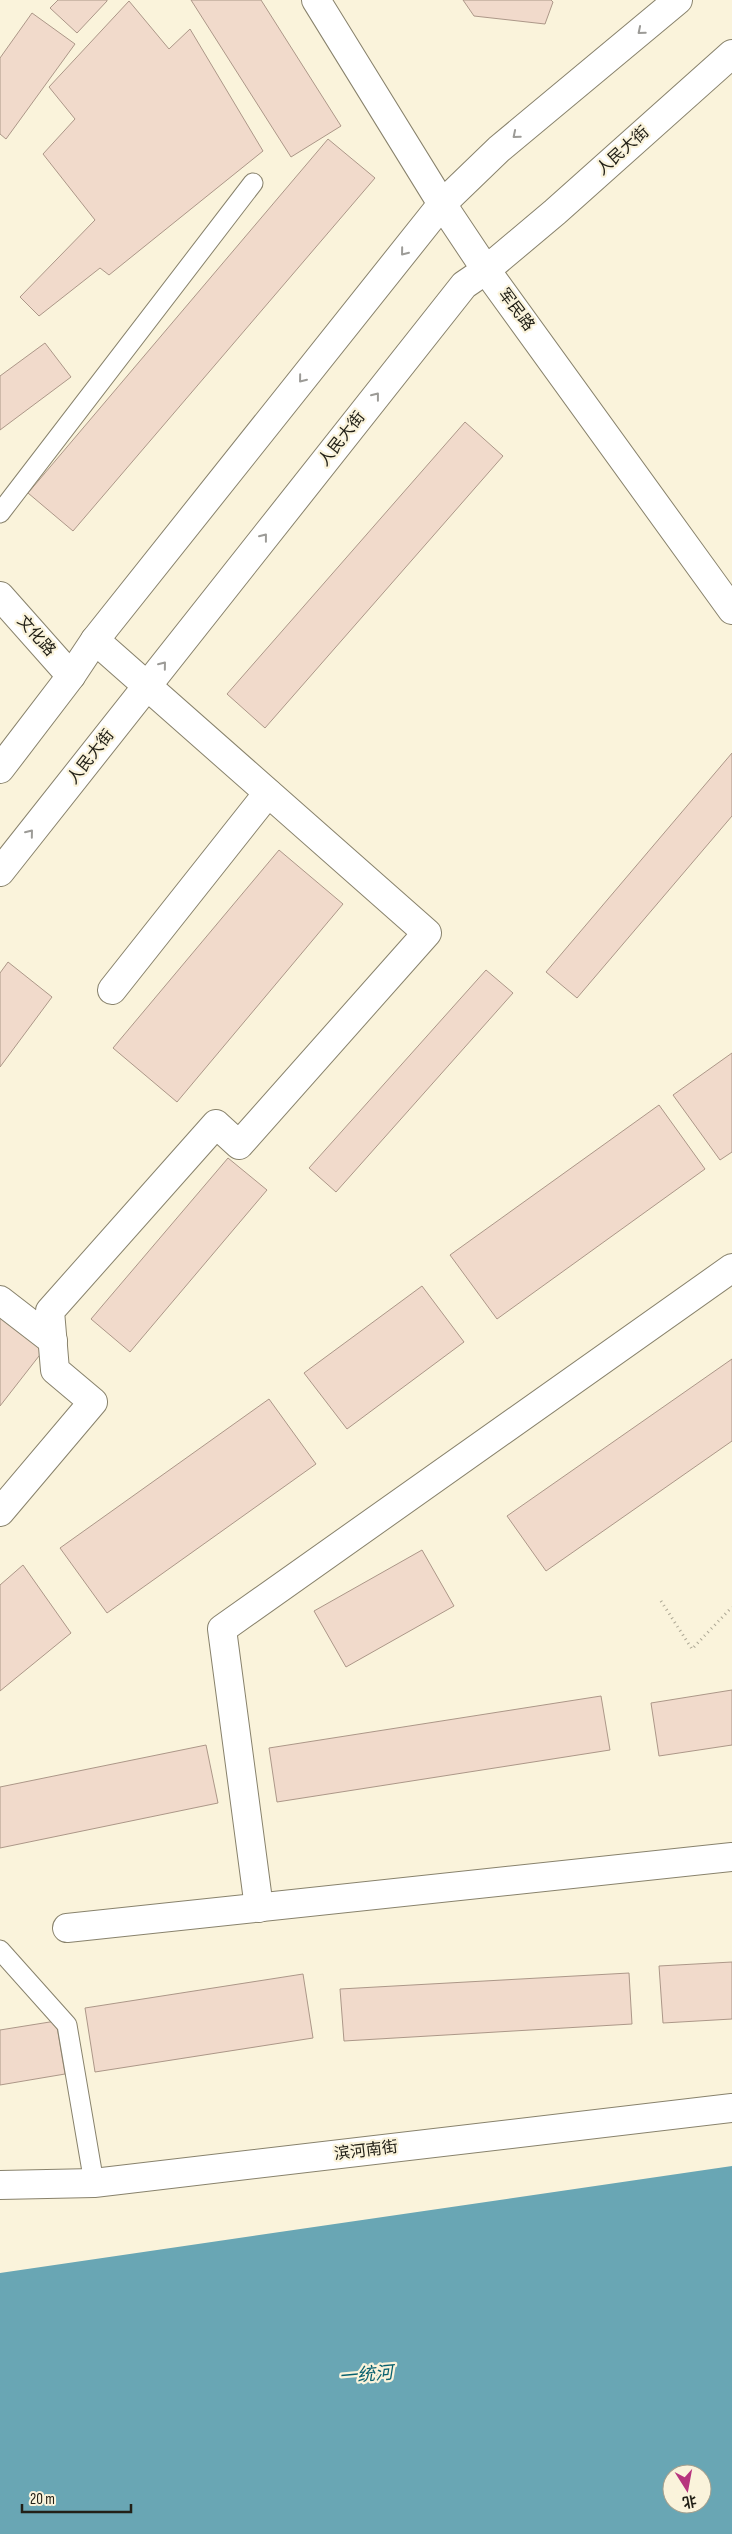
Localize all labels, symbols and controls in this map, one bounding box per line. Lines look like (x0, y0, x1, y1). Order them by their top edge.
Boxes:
one-way arrow (638, 26, 647, 34)
street label: 人民大街 (593, 123, 653, 179)
one-way arrow (513, 129, 522, 138)
one-way arrow (401, 246, 409, 255)
street label: 军民路 (494, 285, 538, 335)
one-way arrow (300, 373, 308, 382)
one-way arrow (371, 393, 379, 402)
street label: 人民大街 (315, 408, 369, 470)
one-way arrow (259, 534, 267, 543)
street label: 文化路 (13, 612, 59, 660)
one-way arrow (158, 661, 167, 670)
street label: 人民大街 (64, 726, 118, 788)
one-way arrow (25, 830, 34, 839)
street label: 滨河南街 (333, 2138, 399, 2164)
water label: 一统河 (338, 2362, 397, 2388)
north arrow (662, 2464, 712, 2514)
scale bar (22, 2482, 131, 2514)
text: 20 m (30, 2490, 55, 2509)
text: 北 (681, 2492, 698, 2511)

